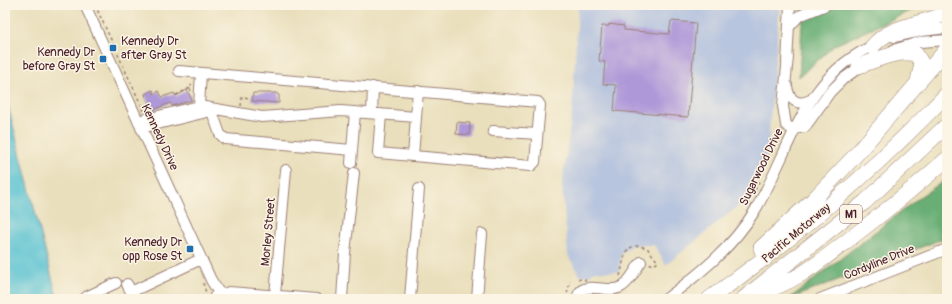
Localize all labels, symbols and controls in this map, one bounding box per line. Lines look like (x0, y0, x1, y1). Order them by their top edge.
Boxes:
place label: Kennedy Dr after Gray St (121, 34, 187, 63)
marker: Kennedy Dr after Gray St (108, 43, 118, 53)
place label: Kennedy Dr before Gray St (23, 45, 96, 74)
marker: Kennedy Dr before Gray St (98, 54, 108, 64)
street label: Kennedy Drive (138, 102, 182, 173)
street label: Sugarwood Drive (736, 126, 787, 208)
street label: Morley Street (258, 197, 279, 267)
street label: Pacific Motorway (759, 200, 834, 266)
road number: M1 (840, 205, 862, 223)
place label: Kennedy Dr opp Rose St (122, 235, 183, 264)
street label: Cordyline Drive (842, 241, 917, 283)
marker: Kennedy Dr opp Rose St (185, 244, 195, 254)

